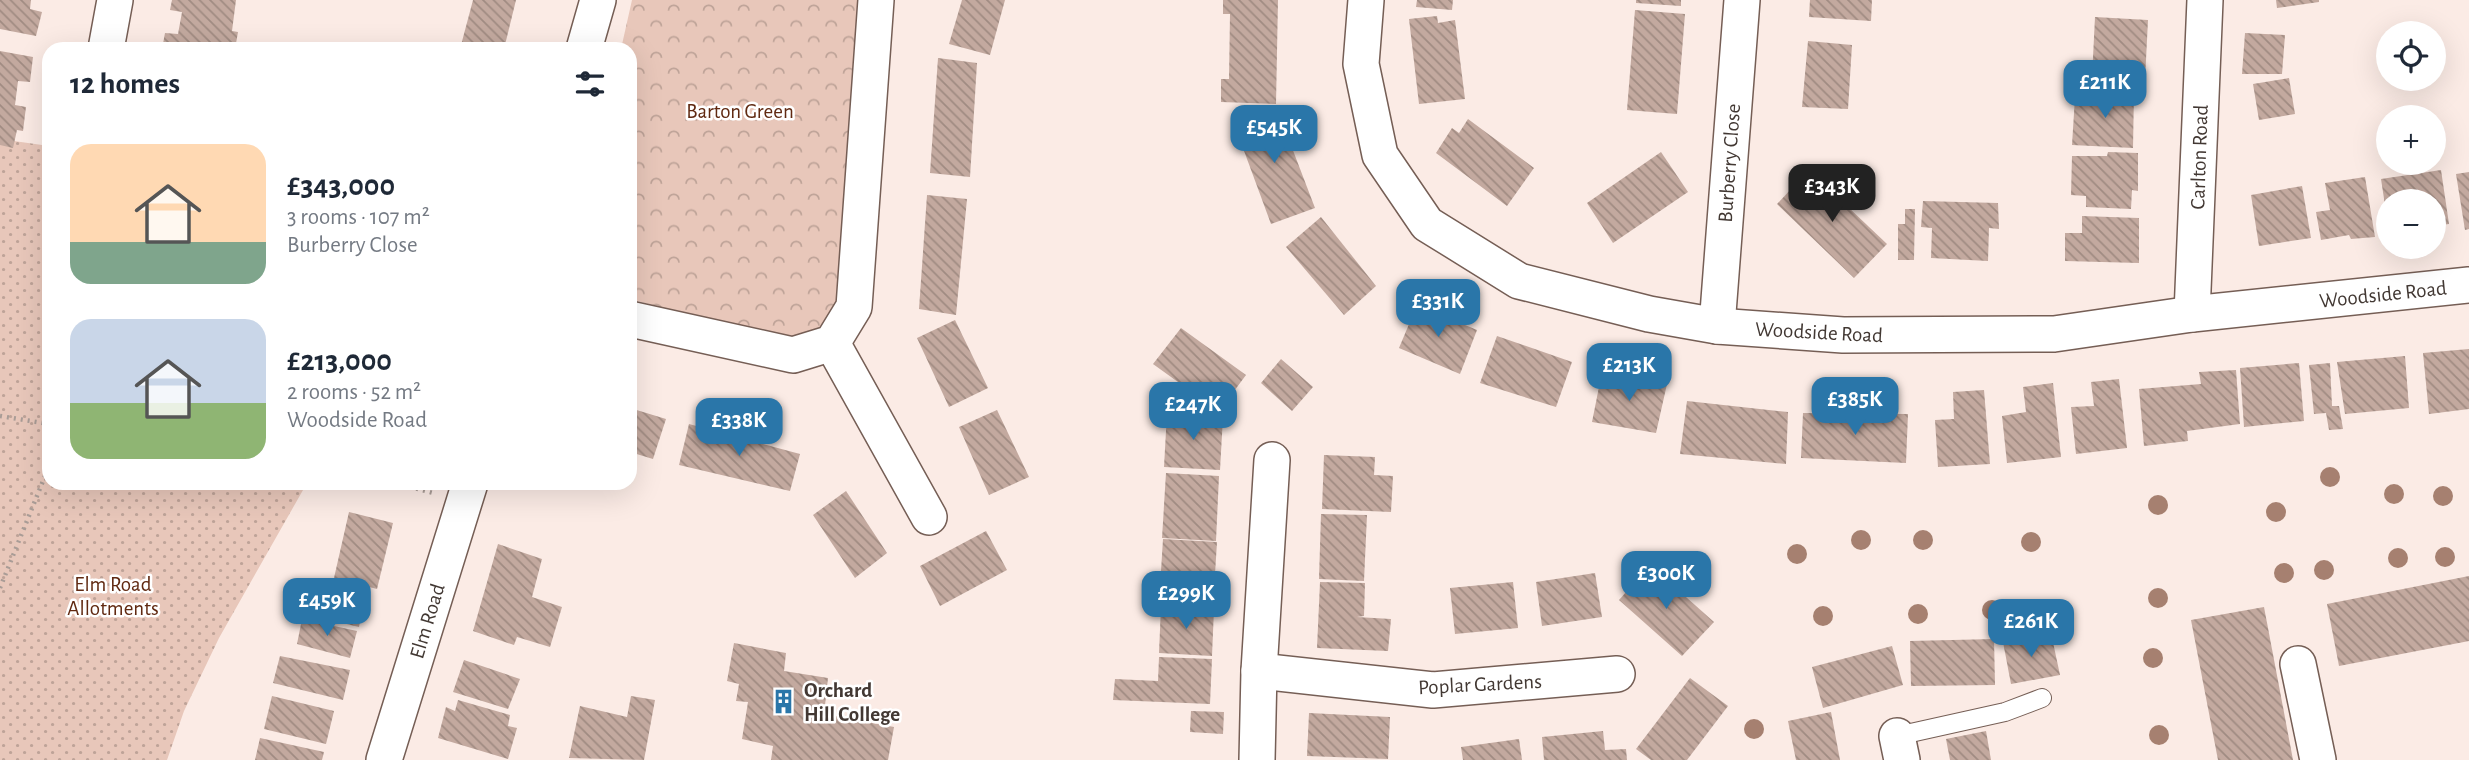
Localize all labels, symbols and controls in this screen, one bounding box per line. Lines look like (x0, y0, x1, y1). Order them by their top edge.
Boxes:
map controls (2376, 21, 2446, 259)
button: locate (2376, 21, 2446, 91)
pin: £211K (2056, 60, 2154, 120)
icon: filters (571, 65, 609, 103)
text: 12 homes (70, 69, 180, 99)
text: £211K (2079, 71, 2131, 94)
park label: Barton Green (686, 101, 794, 122)
street label: Burberry Close (1715, 103, 1744, 223)
street label: Carlton Road (2187, 104, 2212, 210)
button: + (2376, 105, 2446, 175)
pin: £545K (1225, 106, 1323, 165)
text: £545K (1246, 116, 1302, 139)
pin: £343K (1783, 164, 1881, 224)
text: £343,000 (287, 171, 395, 201)
icon: home (126, 172, 210, 256)
text: £343K (1804, 175, 1860, 198)
button: − (2376, 189, 2446, 259)
text: 3 rooms · 107 m² (287, 206, 430, 229)
text: Burberry Close (287, 234, 418, 257)
street label: Woodside Road (2318, 277, 2448, 312)
pin: £331K (1389, 280, 1487, 339)
text: £331K (1412, 290, 1464, 313)
street label: Woodside Road (1755, 319, 1884, 346)
pin: £213K (1580, 344, 1678, 403)
text: £213,000 (287, 346, 392, 376)
icon: home (126, 347, 210, 431)
text: £213K (1603, 354, 1655, 377)
pin: £385K (1806, 378, 1904, 437)
text: 2 rooms · 52 m² (287, 381, 421, 404)
pin: £247K (1144, 382, 1242, 442)
text: £385K (1828, 388, 1882, 411)
text: £247K (1165, 393, 1221, 416)
pin: £338K (690, 398, 788, 458)
text: Woodside Road (287, 409, 427, 432)
text: £338K (712, 409, 766, 432)
pin: £300K (1617, 552, 1715, 611)
text: £300K (1637, 562, 1695, 585)
pin: £299K (1137, 572, 1235, 631)
park label: Elm Road Allotments (67, 574, 159, 619)
pin: £459K (278, 578, 376, 638)
street label: Elm Road (406, 581, 449, 661)
text: £299K (1158, 582, 1214, 605)
text: £459K (299, 589, 355, 612)
pin: £261K (1982, 600, 2080, 659)
text: £261K (2004, 610, 2058, 633)
street label: Poplar Gardens (1418, 671, 1542, 698)
place label: Orchard Hill College (804, 680, 900, 725)
building icon: Orchard Hill College (770, 688, 798, 716)

